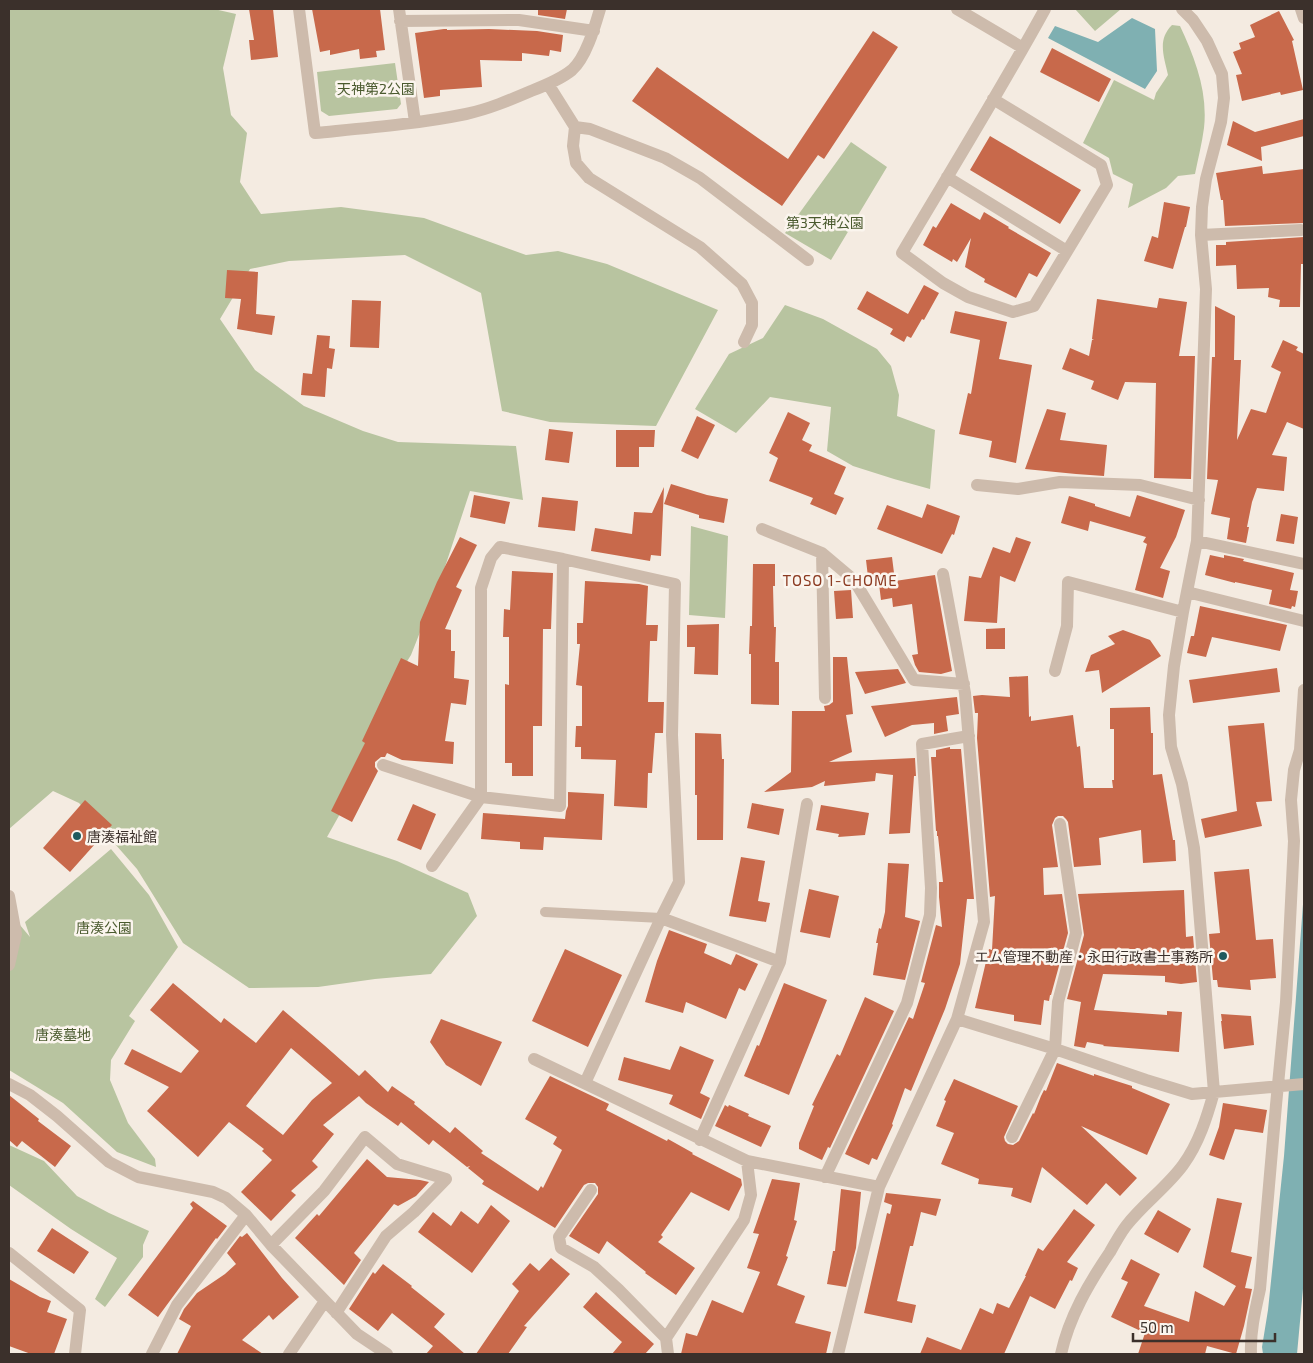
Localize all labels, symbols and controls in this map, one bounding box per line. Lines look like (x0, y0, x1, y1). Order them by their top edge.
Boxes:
park label: 天神第2公園 (337, 80, 415, 97)
park label: 第3天神公園 (786, 214, 864, 231)
district label: TOSO 1-CHOME (782, 571, 898, 589)
place label: 唐湊福祉館 (87, 828, 157, 845)
marker: 唐湊福祉館 (71, 830, 83, 842)
park label: 唐湊公園 (76, 919, 132, 936)
place label: エム管理不動産・永田行政書士事務所 (975, 948, 1213, 965)
marker: エム管理不動産・永田行政書士事務所 (1217, 950, 1229, 962)
park label: 唐湊墓地 (35, 1026, 91, 1043)
scale bar (1133, 1310, 1276, 1342)
text: 50 m (1140, 1318, 1174, 1336)

